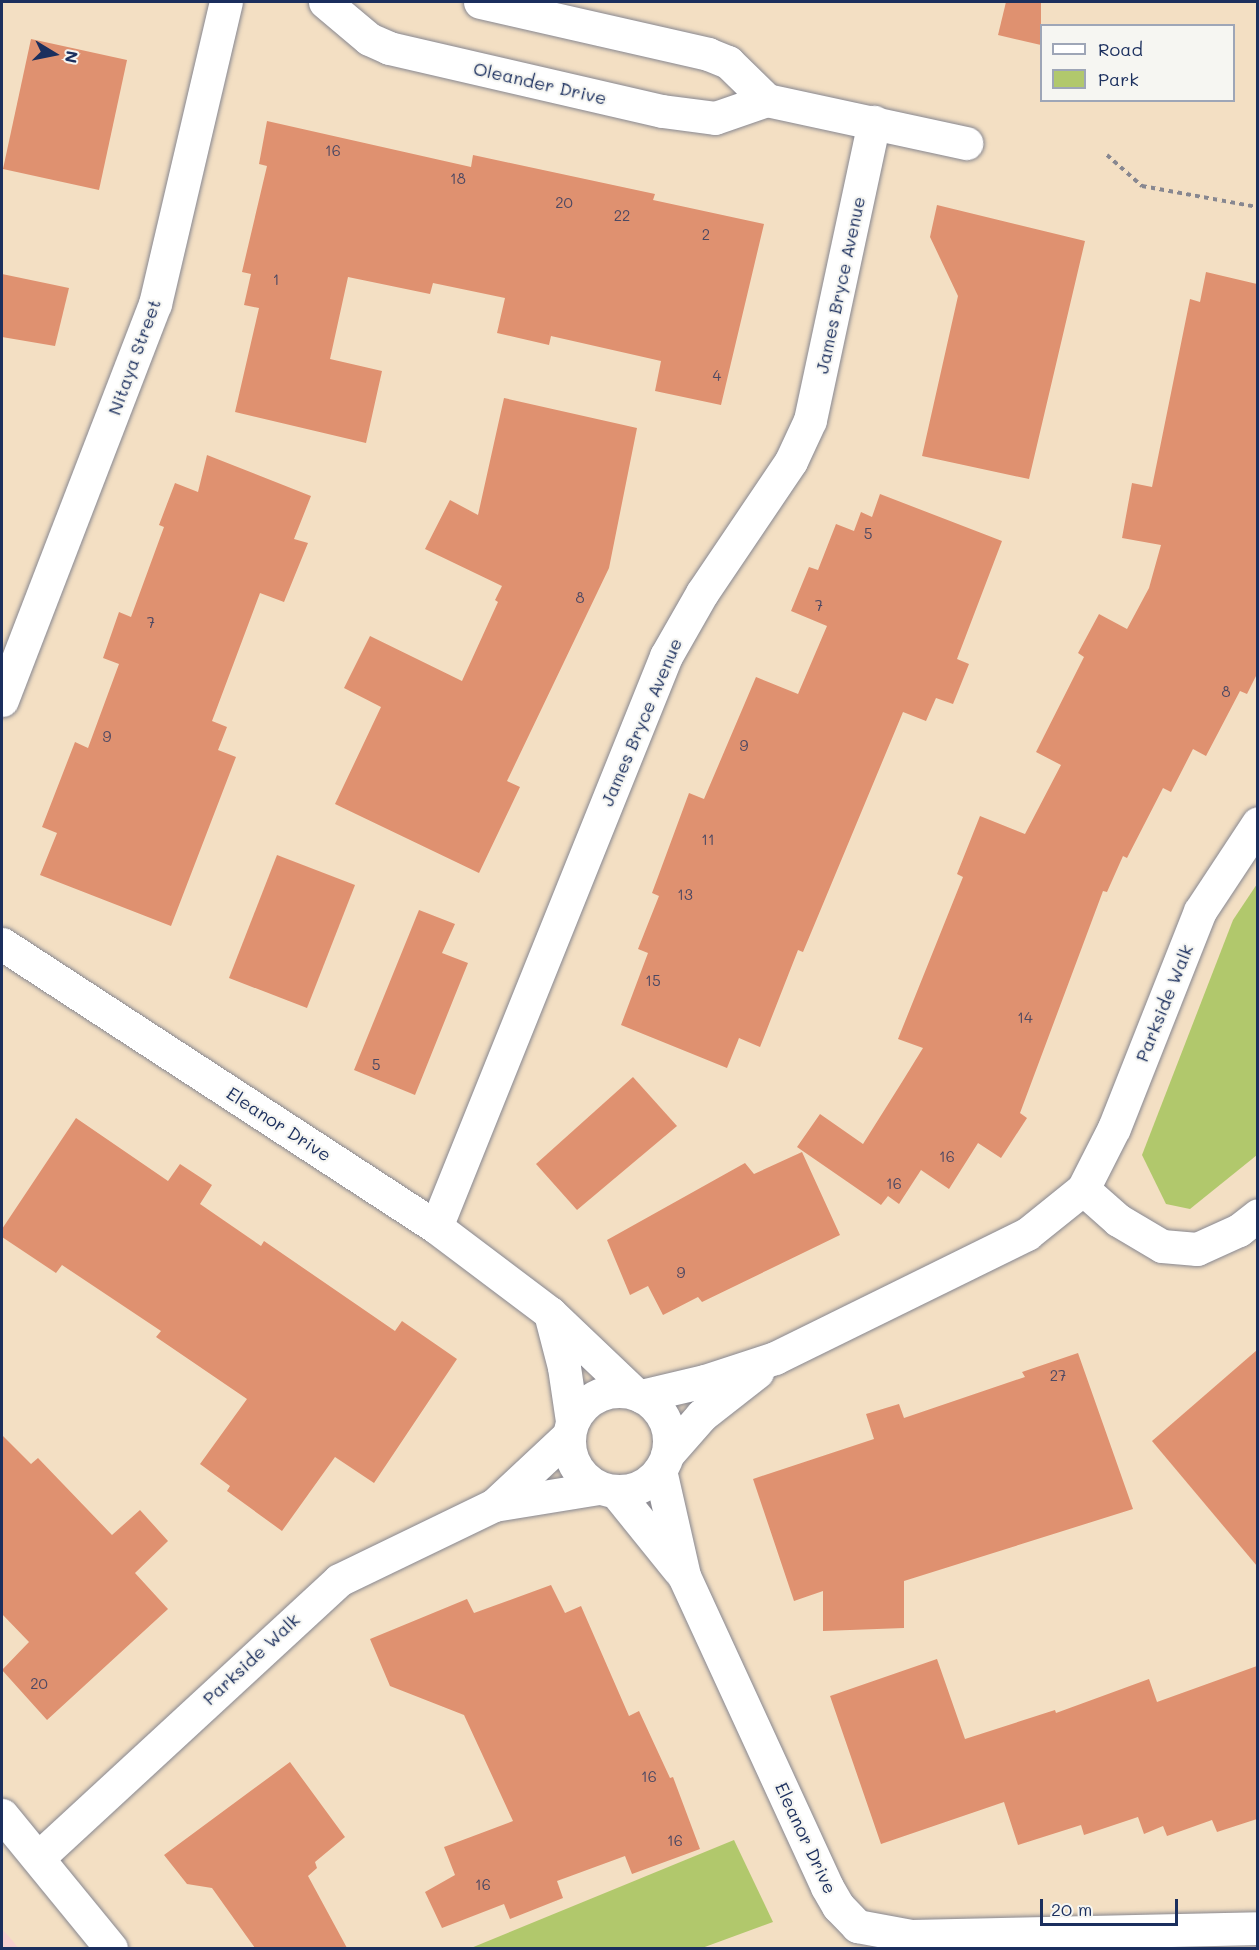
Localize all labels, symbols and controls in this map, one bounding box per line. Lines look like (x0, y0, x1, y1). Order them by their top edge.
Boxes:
north arrow (24, 24, 84, 84)
legend (1040, 24, 1235, 102)
text: Road (1098, 37, 1143, 61)
text: N (61, 49, 84, 65)
street label: Oleander Drive (471, 57, 609, 109)
text: Park (1098, 67, 1139, 91)
house number: 16 (325, 142, 341, 160)
house number: 18 (450, 170, 466, 188)
house number: 20 (555, 194, 573, 212)
street label: James Bryce Avenue (811, 194, 869, 376)
house number: 22 (614, 207, 630, 225)
house number: 2 (702, 226, 710, 244)
house number: 1 (273, 271, 279, 289)
street label: Nitaya Street (103, 296, 165, 418)
house number: 4 (713, 367, 721, 385)
house number: 5 (864, 525, 872, 543)
house number: 8 (575, 589, 585, 607)
house number: 7 (815, 597, 823, 615)
house number: 7 (147, 614, 155, 632)
street label: James Bryce Avenue (596, 635, 686, 809)
house number: 8 (1221, 683, 1231, 701)
house number: 9 (103, 728, 111, 746)
house number: 9 (740, 737, 748, 755)
house number: 11 (701, 831, 715, 849)
house number: 13 (677, 886, 693, 904)
street label: Parkside Walk (1131, 941, 1197, 1065)
house number: 15 (645, 972, 661, 990)
house number: 14 (1017, 1009, 1033, 1027)
house number: 5 (372, 1056, 380, 1074)
street label: Eleanor Drive (223, 1082, 335, 1166)
house number: 16 (939, 1148, 955, 1166)
house number: 16 (886, 1175, 902, 1193)
house number: 9 (677, 1264, 685, 1282)
house number: 27 (1050, 1367, 1066, 1385)
street label: Parkside Walk (198, 1609, 304, 1709)
house number: 20 (30, 1675, 48, 1693)
house number: 16 (641, 1768, 657, 1786)
street label: Eleanor Drive (771, 1779, 841, 1897)
house number: 16 (667, 1832, 683, 1850)
house number: 16 (475, 1876, 491, 1894)
scale bar (1043, 1887, 1181, 1925)
text: 20 m (1051, 1897, 1092, 1921)

